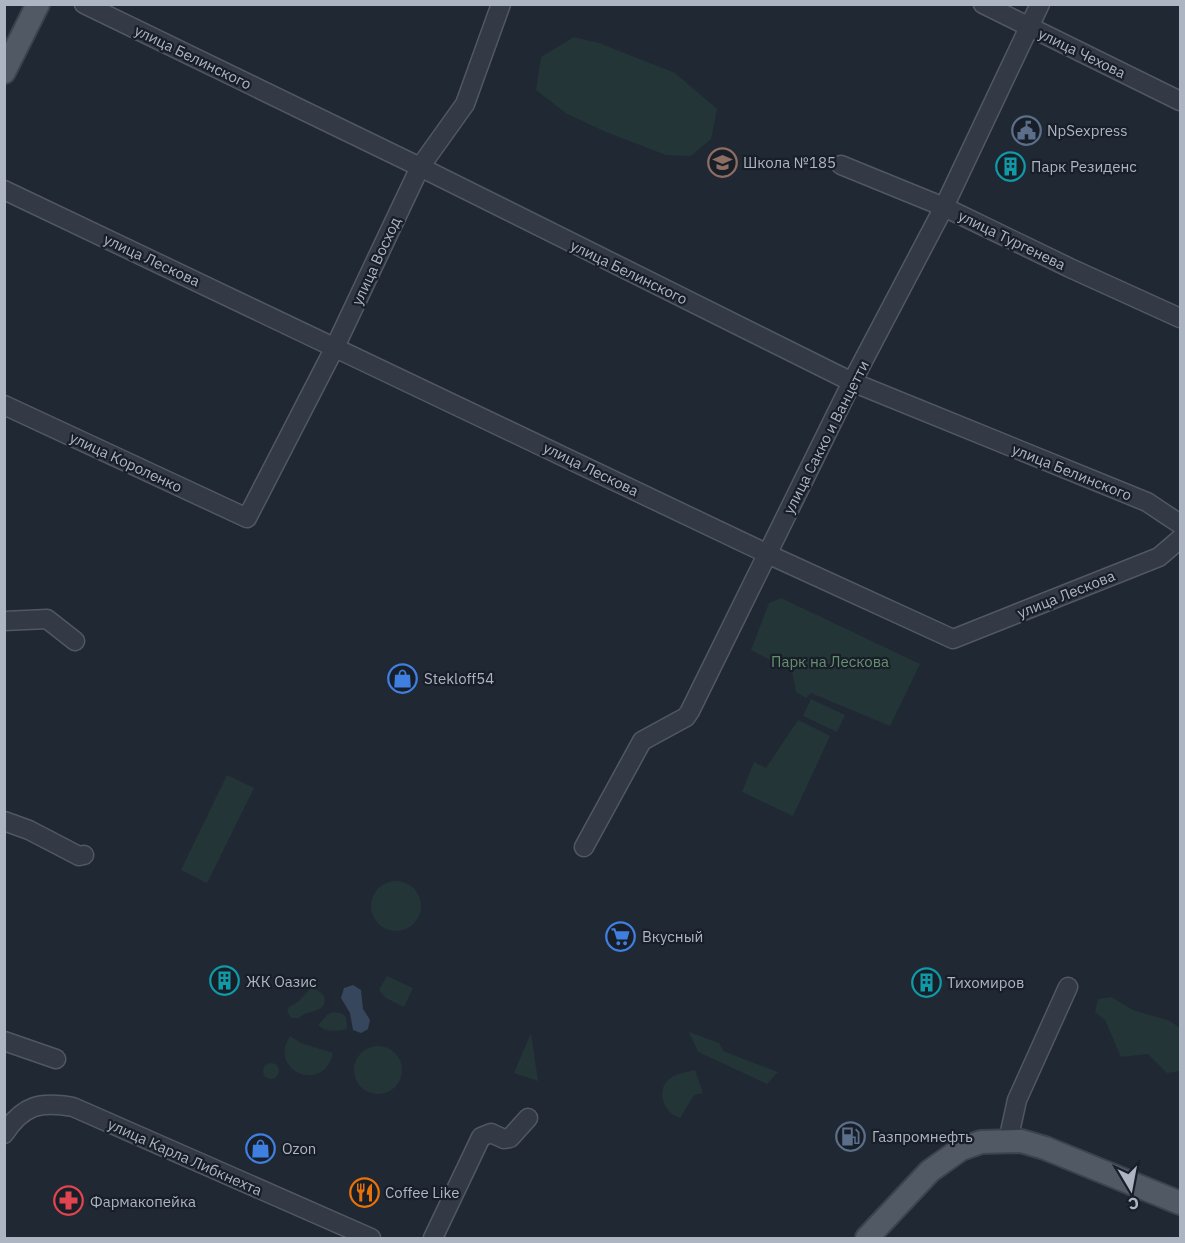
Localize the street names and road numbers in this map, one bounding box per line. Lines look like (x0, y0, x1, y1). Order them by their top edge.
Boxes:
street label: улица Белинского (132, 20, 254, 94)
street label: улица Чехова (1035, 24, 1129, 82)
street label: улица Тургенева (955, 206, 1069, 274)
street label: улица Восход (347, 214, 405, 308)
street label: улица Лескова (101, 229, 203, 291)
street label: улица Белинского (568, 235, 690, 309)
street label: улица Сакко и Ванцетти (779, 357, 873, 517)
street label: улица Короленко (67, 428, 185, 496)
street label: улица Лескова (540, 438, 642, 500)
street label: улица Белинского (1009, 439, 1135, 505)
street label: улица Лескова (1014, 566, 1118, 622)
street label: улица Карла Либкнехта (105, 1114, 265, 1200)

